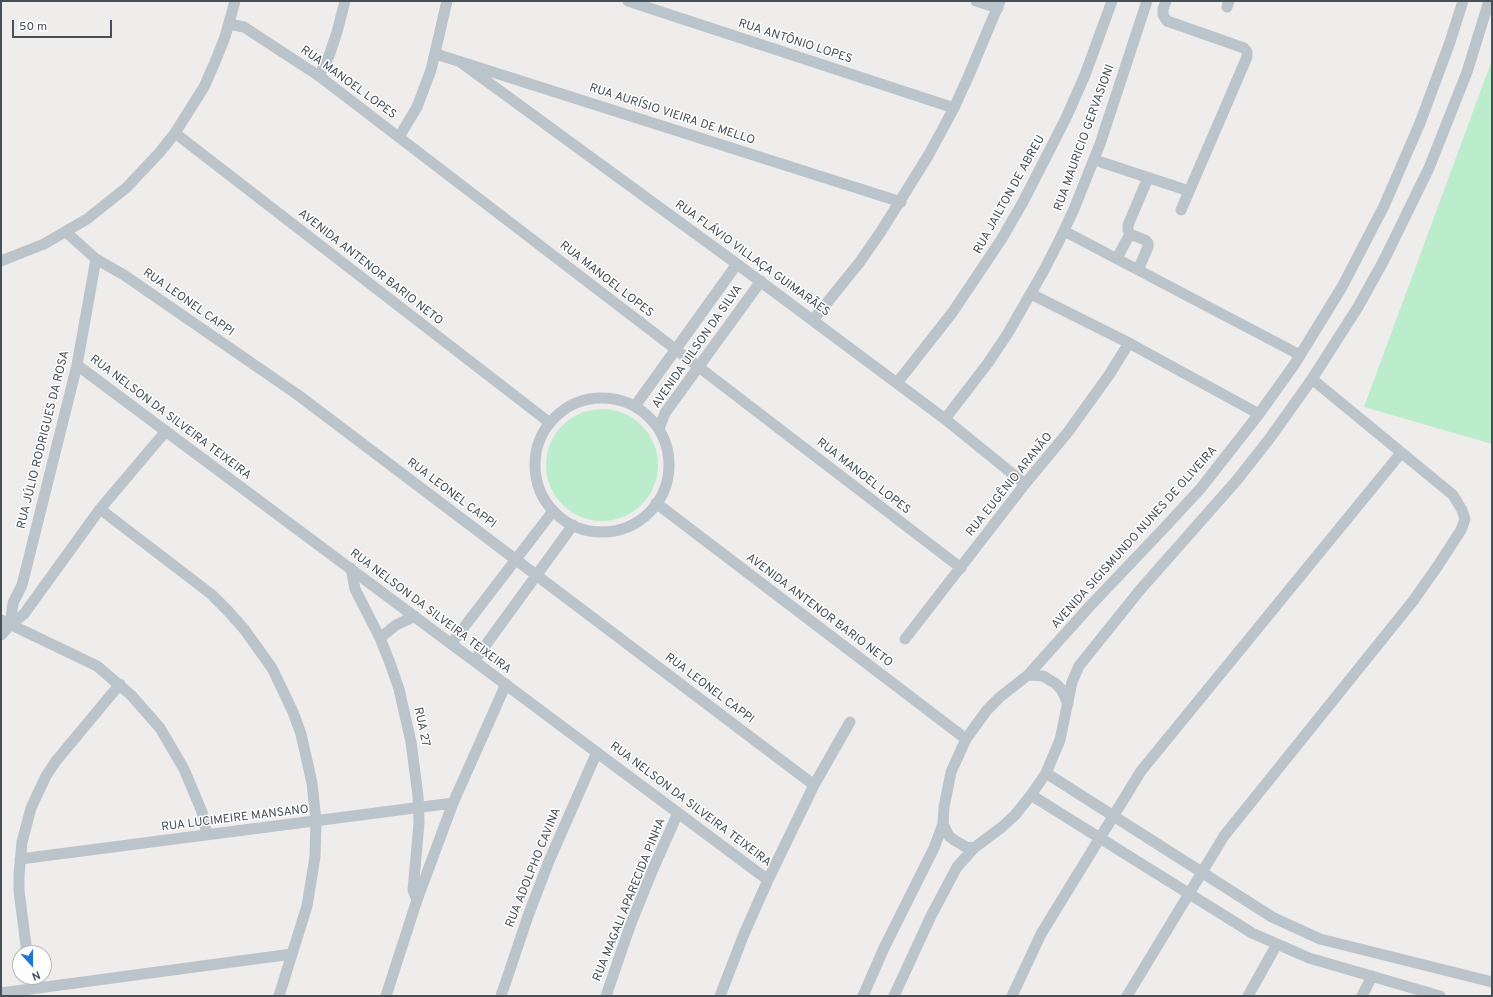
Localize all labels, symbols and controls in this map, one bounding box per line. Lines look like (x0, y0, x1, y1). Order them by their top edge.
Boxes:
scale bar (14, 12, 114, 38)
street label: RUA ANTÔNIO LOPES (736, 17, 854, 67)
text: 50 m (19, 19, 47, 35)
street label: RUA MANOEL LOPES (297, 43, 399, 123)
street label: RUA MAURICIO GERVASIONI (1052, 63, 1118, 213)
street label: RUA AURÍSIO VIEIRA DE MELLO (587, 81, 757, 149)
street label: RUA JAILTON DE ABREU (971, 133, 1049, 257)
street label: RUA FLÁVIO VILLAÇA GUIMARÃES (672, 198, 832, 320)
street label: AVENIDA ANTENOR BARIO NETO (295, 207, 445, 329)
street label: RUA MANOEL LOPES (556, 239, 656, 321)
street label: RUA LEONEL CAPPI (140, 266, 236, 340)
street label: AVENIDA UILSON DA SILVA (650, 283, 746, 411)
street label: RUA JÚLIO RODRIGUES DA ROSA (15, 349, 73, 531)
street label: RUA NELSON DA SILVEIRA TEIXEIRA (87, 353, 253, 483)
street label: RUA EUGÊNIO ARANÃO (964, 430, 1056, 540)
street label: RUA MANOEL LOPES (813, 436, 913, 518)
street label: AVENIDA SIGISMUNDO NUNES DE OLIVEIRA (1049, 444, 1221, 632)
street label: RUA LEONEL CAPPI (404, 456, 498, 532)
street label: RUA NELSON DA SILVEIRA TEIXEIRA (347, 547, 513, 677)
street label: AVENIDA ANTENOR BARIO NETO (743, 551, 895, 671)
street label: RUA LEONEL CAPPI (662, 651, 756, 727)
street label: RUA 27 (410, 706, 432, 748)
street label: RUA NELSON DA SILVEIRA TEIXEIRA (607, 740, 773, 870)
street label: RUA LUCIMEIRE MANSANO (161, 803, 309, 835)
street label: RUA ADOLPHO CAVINA (503, 806, 565, 930)
street label: RUA MAGALI APARECIDA PINHA (591, 816, 669, 984)
north arrow (12, 945, 52, 985)
text: N (30, 967, 42, 983)

